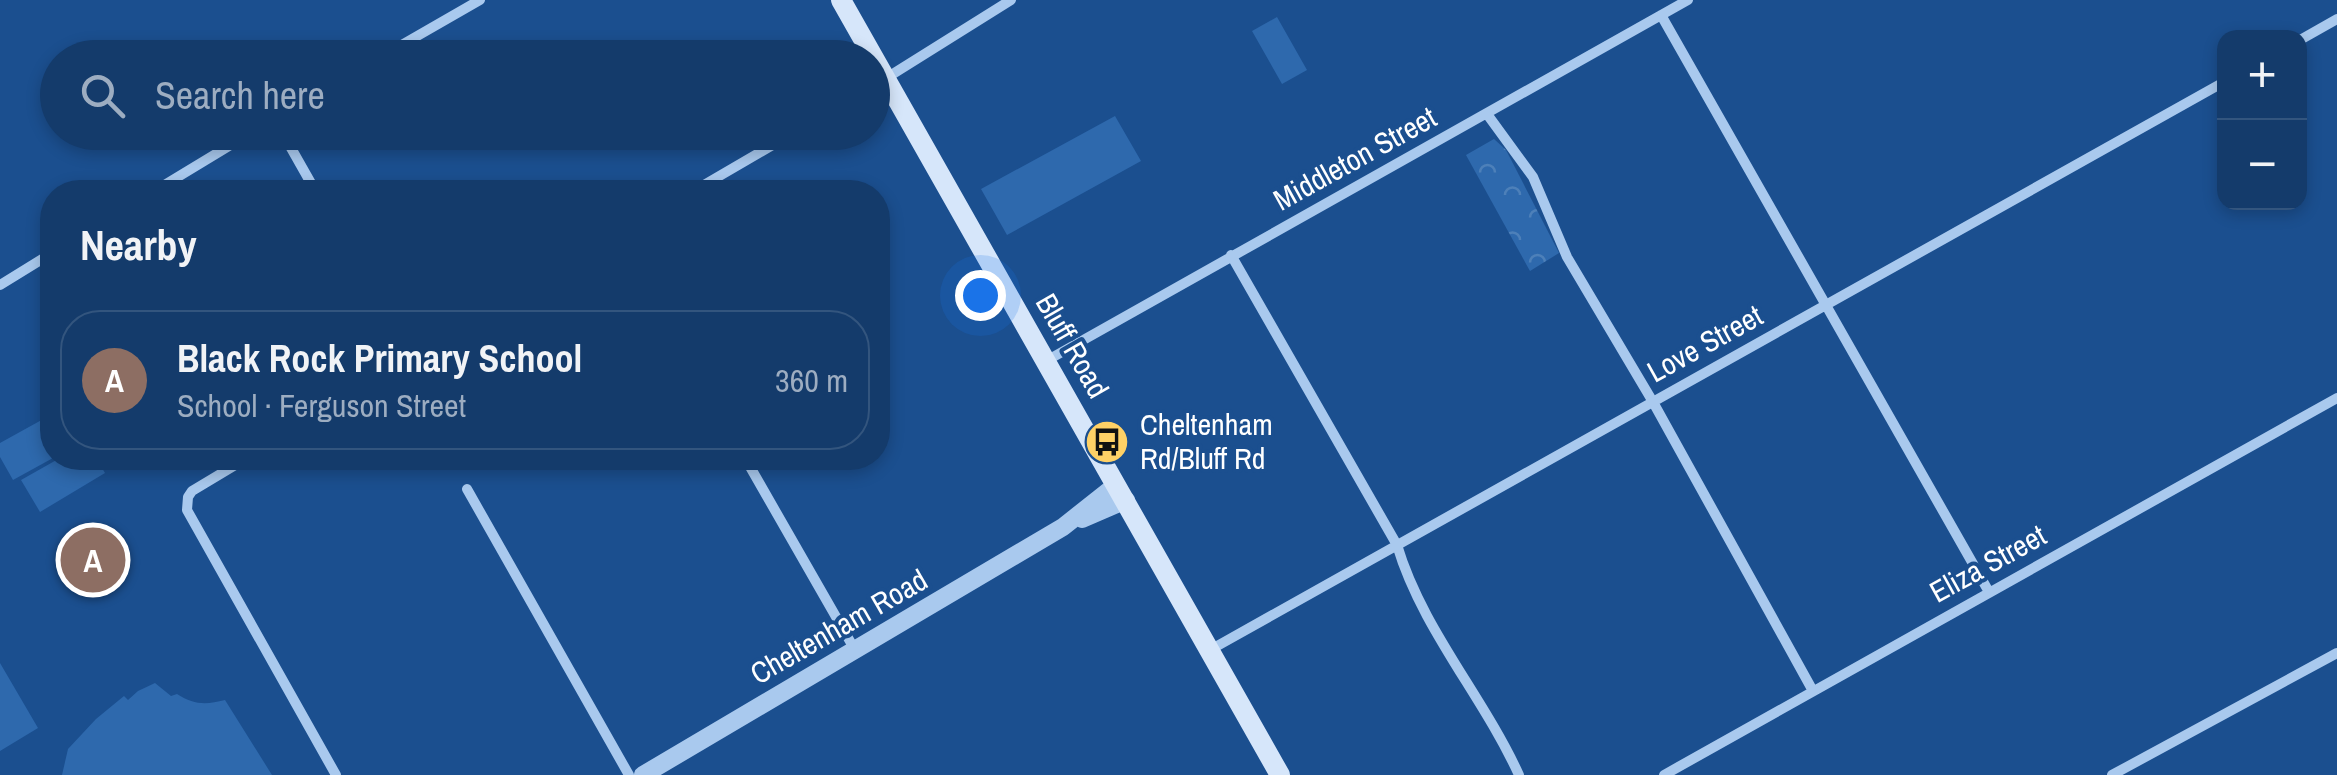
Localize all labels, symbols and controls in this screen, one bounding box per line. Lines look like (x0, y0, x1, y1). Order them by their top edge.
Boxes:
map controls (2217, 30, 2307, 210)
button: + (2217, 30, 2307, 120)
search box (40, 40, 890, 150)
icon: search (75, 68, 130, 123)
text: Search here (155, 70, 325, 121)
street label: Middleton Street (1266, 97, 1443, 219)
button: − (2217, 120, 2307, 210)
text: Nearby (80, 217, 197, 273)
your location (955, 270, 1006, 321)
street label: Bluff Road (1027, 286, 1119, 405)
street label: Love Street (1640, 295, 1769, 391)
text: Black Rock Primary School (177, 333, 582, 384)
text: A (105, 359, 124, 402)
text: 360 m (775, 359, 848, 402)
text: School · Ferguson Street (177, 384, 466, 427)
place label: Cheltenham Rd/Bluff Rd (1140, 404, 1273, 478)
bus stop icon: Cheltenham Rd/Bluff Rd (1084, 419, 1130, 465)
street label: Eliza Street (1922, 515, 2053, 611)
pin: A (61, 522, 126, 598)
street label: Cheltenham Road (743, 559, 934, 693)

